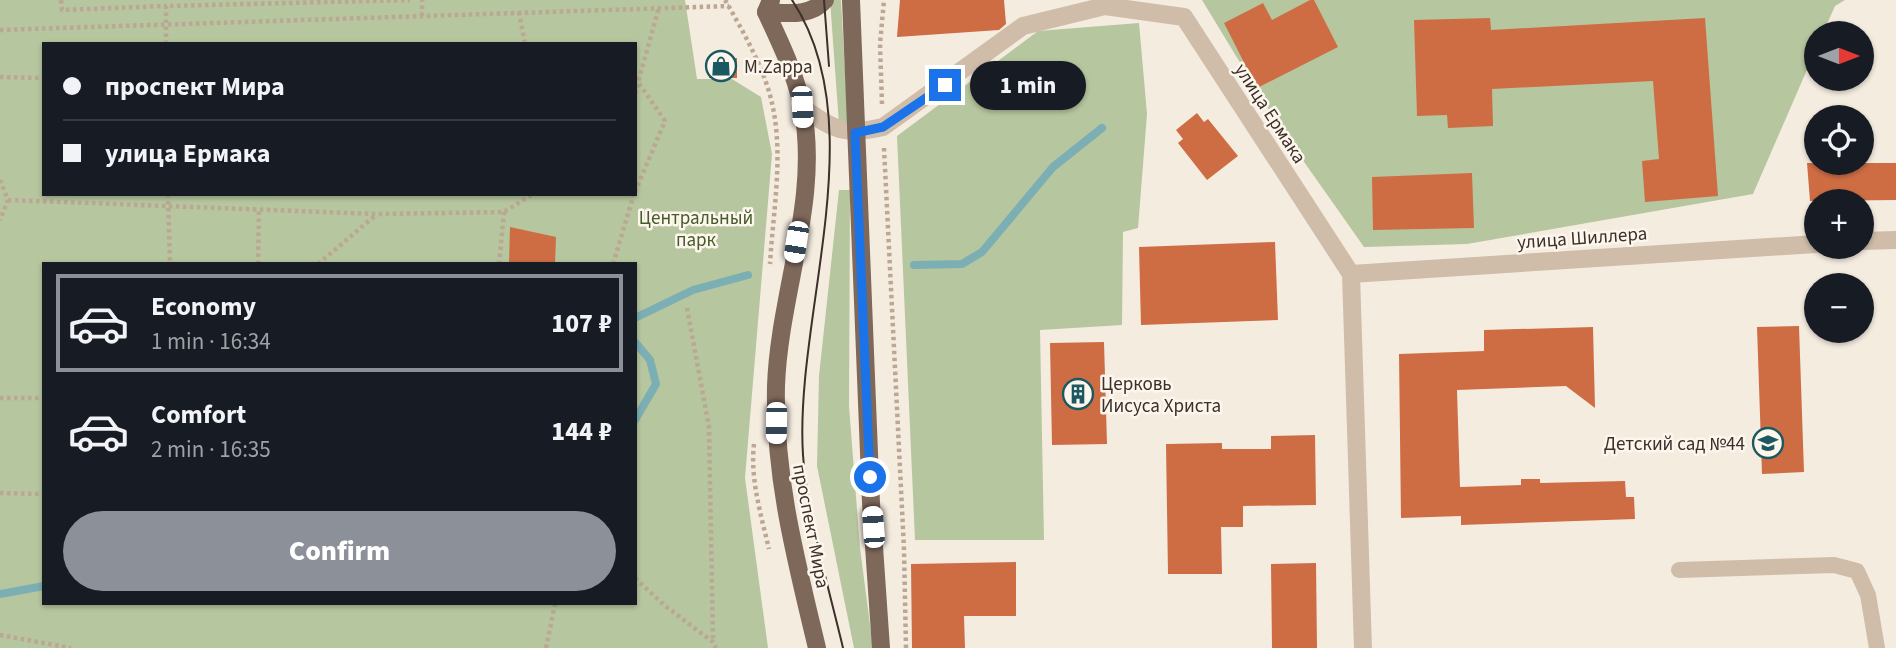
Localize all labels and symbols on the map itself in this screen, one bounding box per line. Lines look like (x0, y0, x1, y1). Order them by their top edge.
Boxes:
north arrow (1804, 21, 1874, 91)
shop icon: M.Zappa (704, 49, 738, 83)
place label: M.Zappa (744, 54, 812, 81)
street label: улица Ермака (1227, 58, 1312, 169)
callout: 1 min (970, 60, 1085, 110)
route end (929, 69, 961, 101)
car (791, 85, 814, 129)
park label: Центральный парк (639, 205, 753, 254)
car (783, 220, 810, 264)
street label: улица Шиллера (1516, 220, 1648, 257)
place label: Церковь Иисуса Христа (1101, 371, 1221, 420)
building icon: Церковь Иисуса Христа (1061, 377, 1095, 411)
car (766, 402, 787, 444)
school or university icon: Детский сад №44 (1751, 426, 1785, 460)
place label: Детский сад №44 (1604, 431, 1745, 458)
route start (854, 461, 886, 493)
street label: проспект Мира (785, 462, 836, 591)
car (862, 505, 885, 549)

